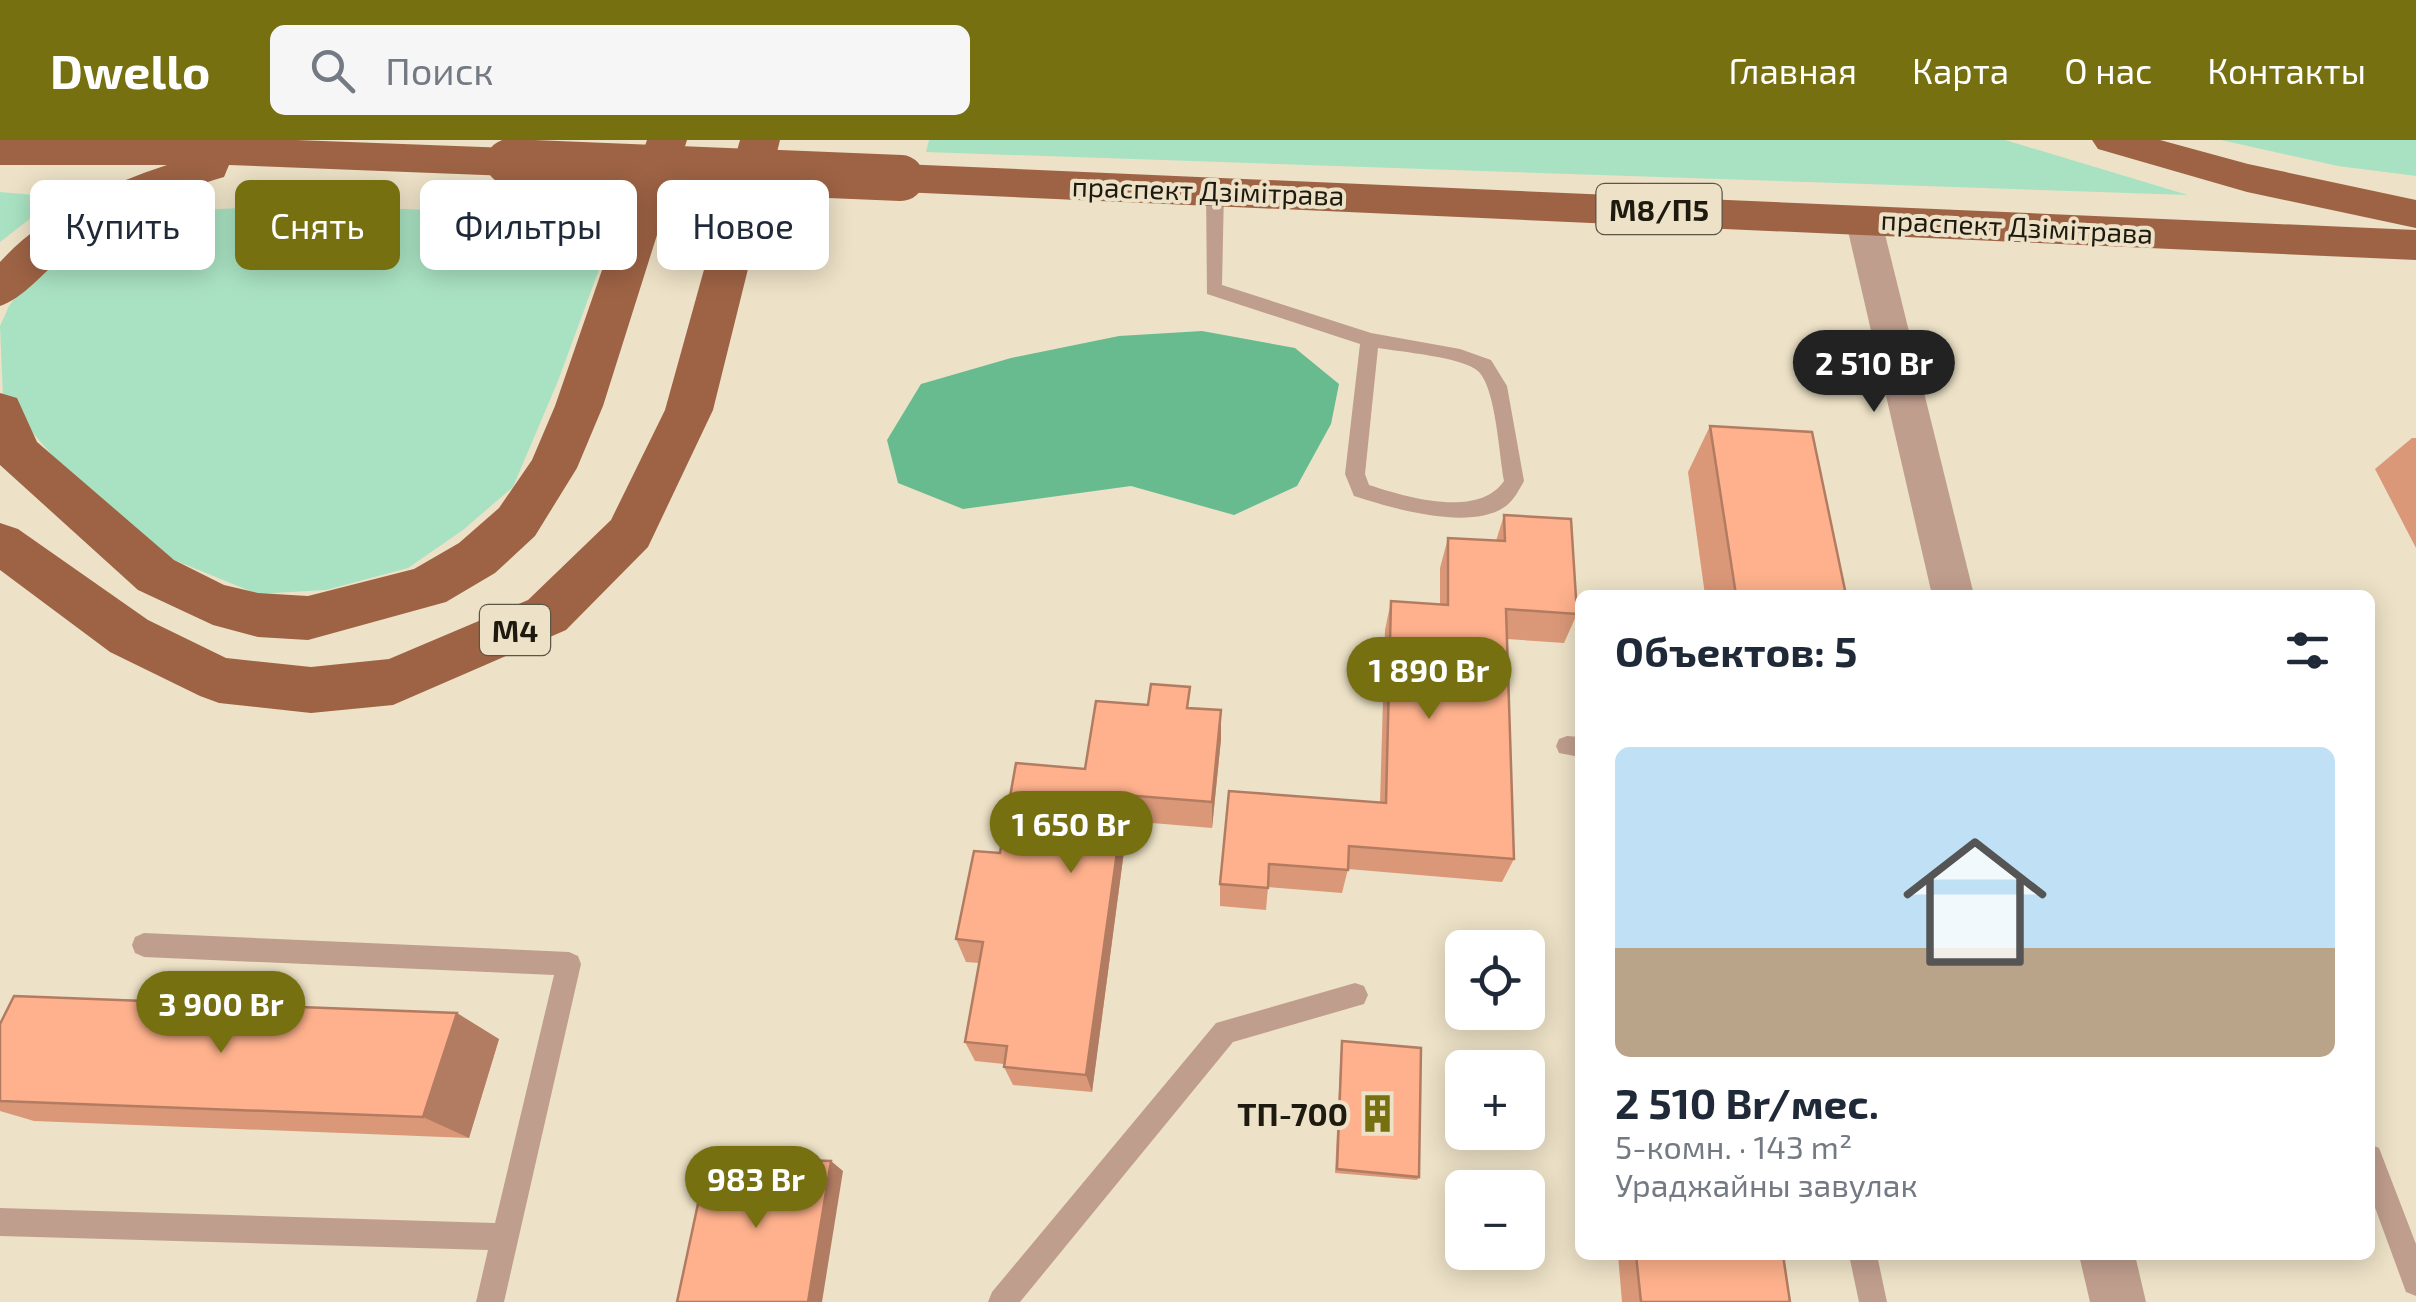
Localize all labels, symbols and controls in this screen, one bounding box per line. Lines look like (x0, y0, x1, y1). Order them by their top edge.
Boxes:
search box (270, 25, 970, 115)
text: Dwello (50, 41, 210, 99)
icon: search (305, 43, 360, 98)
text: Поиск (385, 47, 494, 93)
text: Главная (1729, 49, 1857, 91)
text: Карта (1912, 49, 2009, 91)
text: О нас (2064, 49, 2152, 91)
text: Контакты (2207, 49, 2366, 91)
street label: праспект Дзімітрава (1071, 168, 1345, 212)
chip: Купить (30, 180, 215, 270)
chip: Снять (235, 180, 400, 270)
chip: Фильтры (420, 180, 637, 270)
chip: Новое (657, 180, 829, 270)
road number: М8/П5 (1596, 184, 1722, 234)
street label: праспект Дзімітрава (1880, 202, 2154, 250)
pin: 2 510 Br (1771, 330, 1977, 415)
text: 2 510 Br (1815, 343, 1933, 381)
road number: М4 (480, 605, 550, 655)
icon: filters (2280, 623, 2335, 678)
text: Объектов: 5 (1615, 625, 1857, 675)
pin: 1 890 Br (1326, 637, 1532, 722)
text: 1 890 Br (1369, 650, 1489, 688)
pin: 1 650 Br (968, 791, 1174, 876)
text: 1 650 Br (1012, 804, 1130, 842)
icon: home (1885, 812, 2065, 992)
map controls (1445, 930, 1545, 1270)
button: locate (1445, 930, 1545, 1030)
pin: 3 900 Br (118, 971, 324, 1056)
text: 3 900 Br (158, 984, 284, 1022)
button: + (1445, 1050, 1545, 1150)
text: 2 510 Br/мес. (1615, 1077, 1879, 1127)
building icon: ТП-700 (1357, 1092, 1399, 1134)
place label: ТП-700 (1237, 1094, 1348, 1132)
text: 5-комн. · 143 m² (1615, 1127, 1852, 1165)
pin: 983 Br (675, 1146, 837, 1231)
text: 983 Br (707, 1159, 805, 1197)
text: Ураджайны завулак (1615, 1165, 1918, 1203)
button: − (1445, 1170, 1545, 1270)

